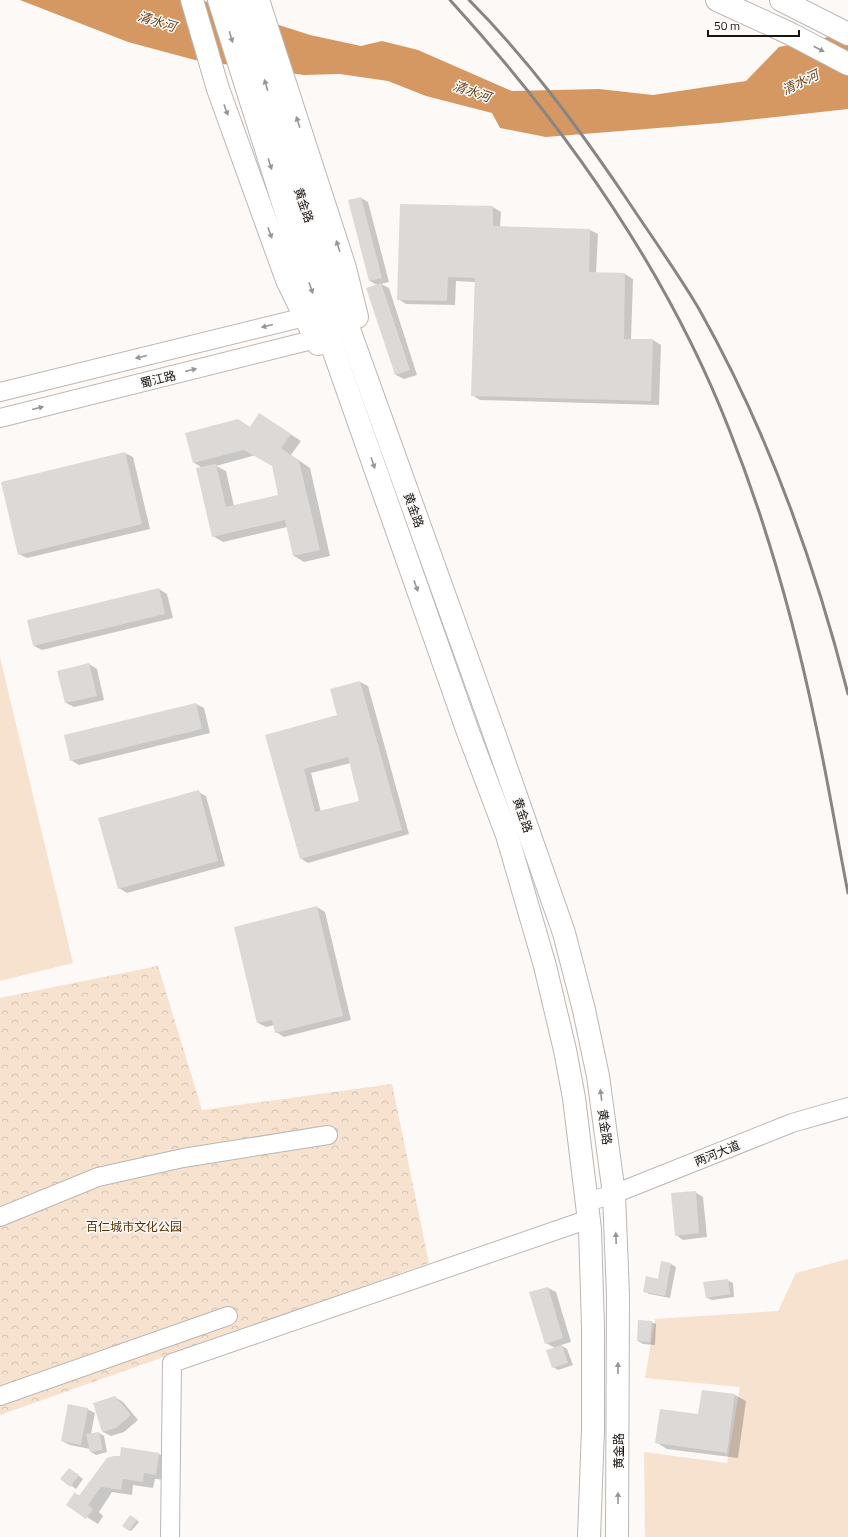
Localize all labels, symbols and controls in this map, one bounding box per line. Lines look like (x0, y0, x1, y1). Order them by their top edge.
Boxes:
water label: 清水河 (135, 6, 181, 37)
scale bar (708, 12, 799, 38)
text: 50 m (714, 16, 740, 35)
one-way arrow (228, 32, 234, 44)
one-way arrow (814, 46, 825, 52)
water label: 清水河 (778, 63, 825, 100)
water label: 清水河 (450, 75, 497, 108)
one-way arrow (263, 79, 269, 91)
one-way arrow (223, 105, 229, 117)
one-way arrow (295, 116, 301, 128)
one-way arrow (267, 159, 273, 171)
street label: 黄金路 (289, 185, 319, 225)
one-way arrow (267, 227, 273, 239)
one-way arrow (335, 240, 341, 252)
one-way arrow (308, 282, 314, 294)
one-way arrow (261, 323, 273, 329)
one-way arrow (135, 355, 147, 361)
street label: 蜀江路 (138, 365, 178, 393)
one-way arrow (185, 367, 197, 373)
one-way arrow (32, 405, 44, 411)
one-way arrow (370, 457, 376, 469)
street label: 黄金路 (399, 490, 429, 530)
one-way arrow (414, 580, 420, 592)
street label: 黄金路 (508, 795, 538, 835)
one-way arrow (598, 1089, 604, 1101)
street label: 黄金路 (593, 1108, 617, 1146)
street label: 两河大道 (691, 1135, 743, 1171)
park label: 百仁城市文化公园 (86, 1217, 182, 1236)
one-way arrow (613, 1231, 619, 1244)
one-way arrow (614, 1362, 621, 1374)
street label: 黄金路 (609, 1433, 628, 1469)
one-way arrow (615, 1491, 621, 1504)

